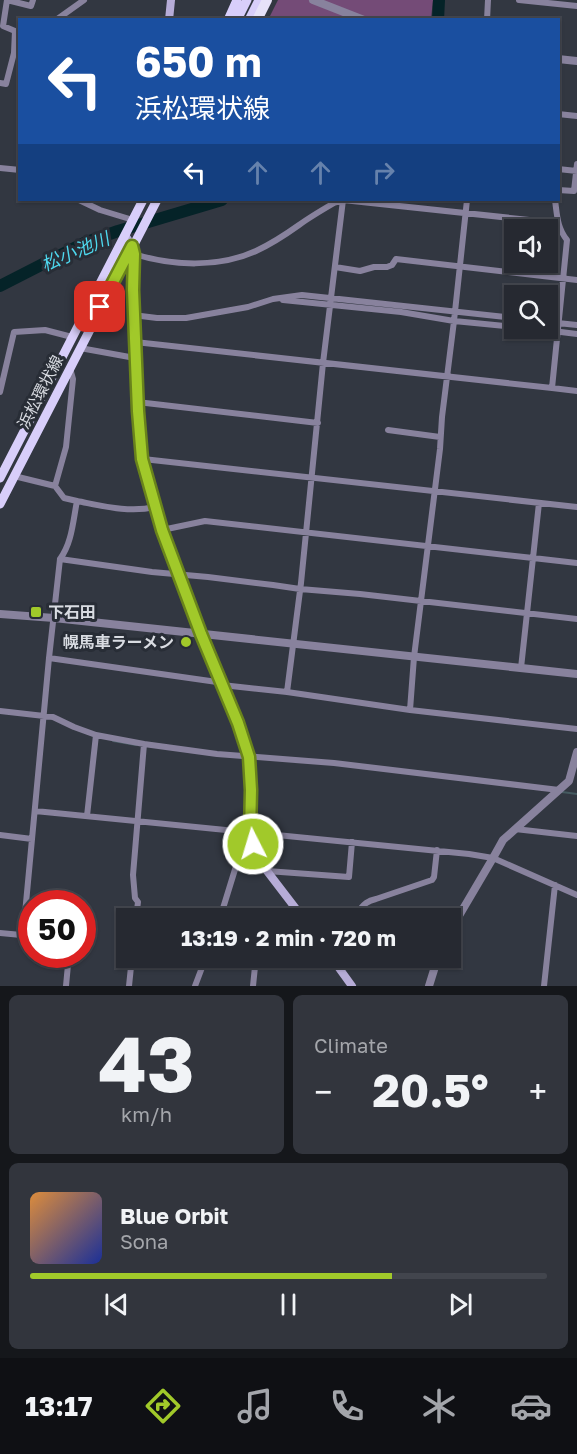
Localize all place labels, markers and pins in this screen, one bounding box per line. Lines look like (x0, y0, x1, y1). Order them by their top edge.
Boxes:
pin (74, 281, 125, 332)
place label: 下石田 (48, 602, 96, 622)
marker: 下石田 (29, 605, 43, 619)
place label: 幌馬車ラーメン (63, 632, 174, 652)
marker: 幌馬車ラーメン (179, 635, 193, 649)

